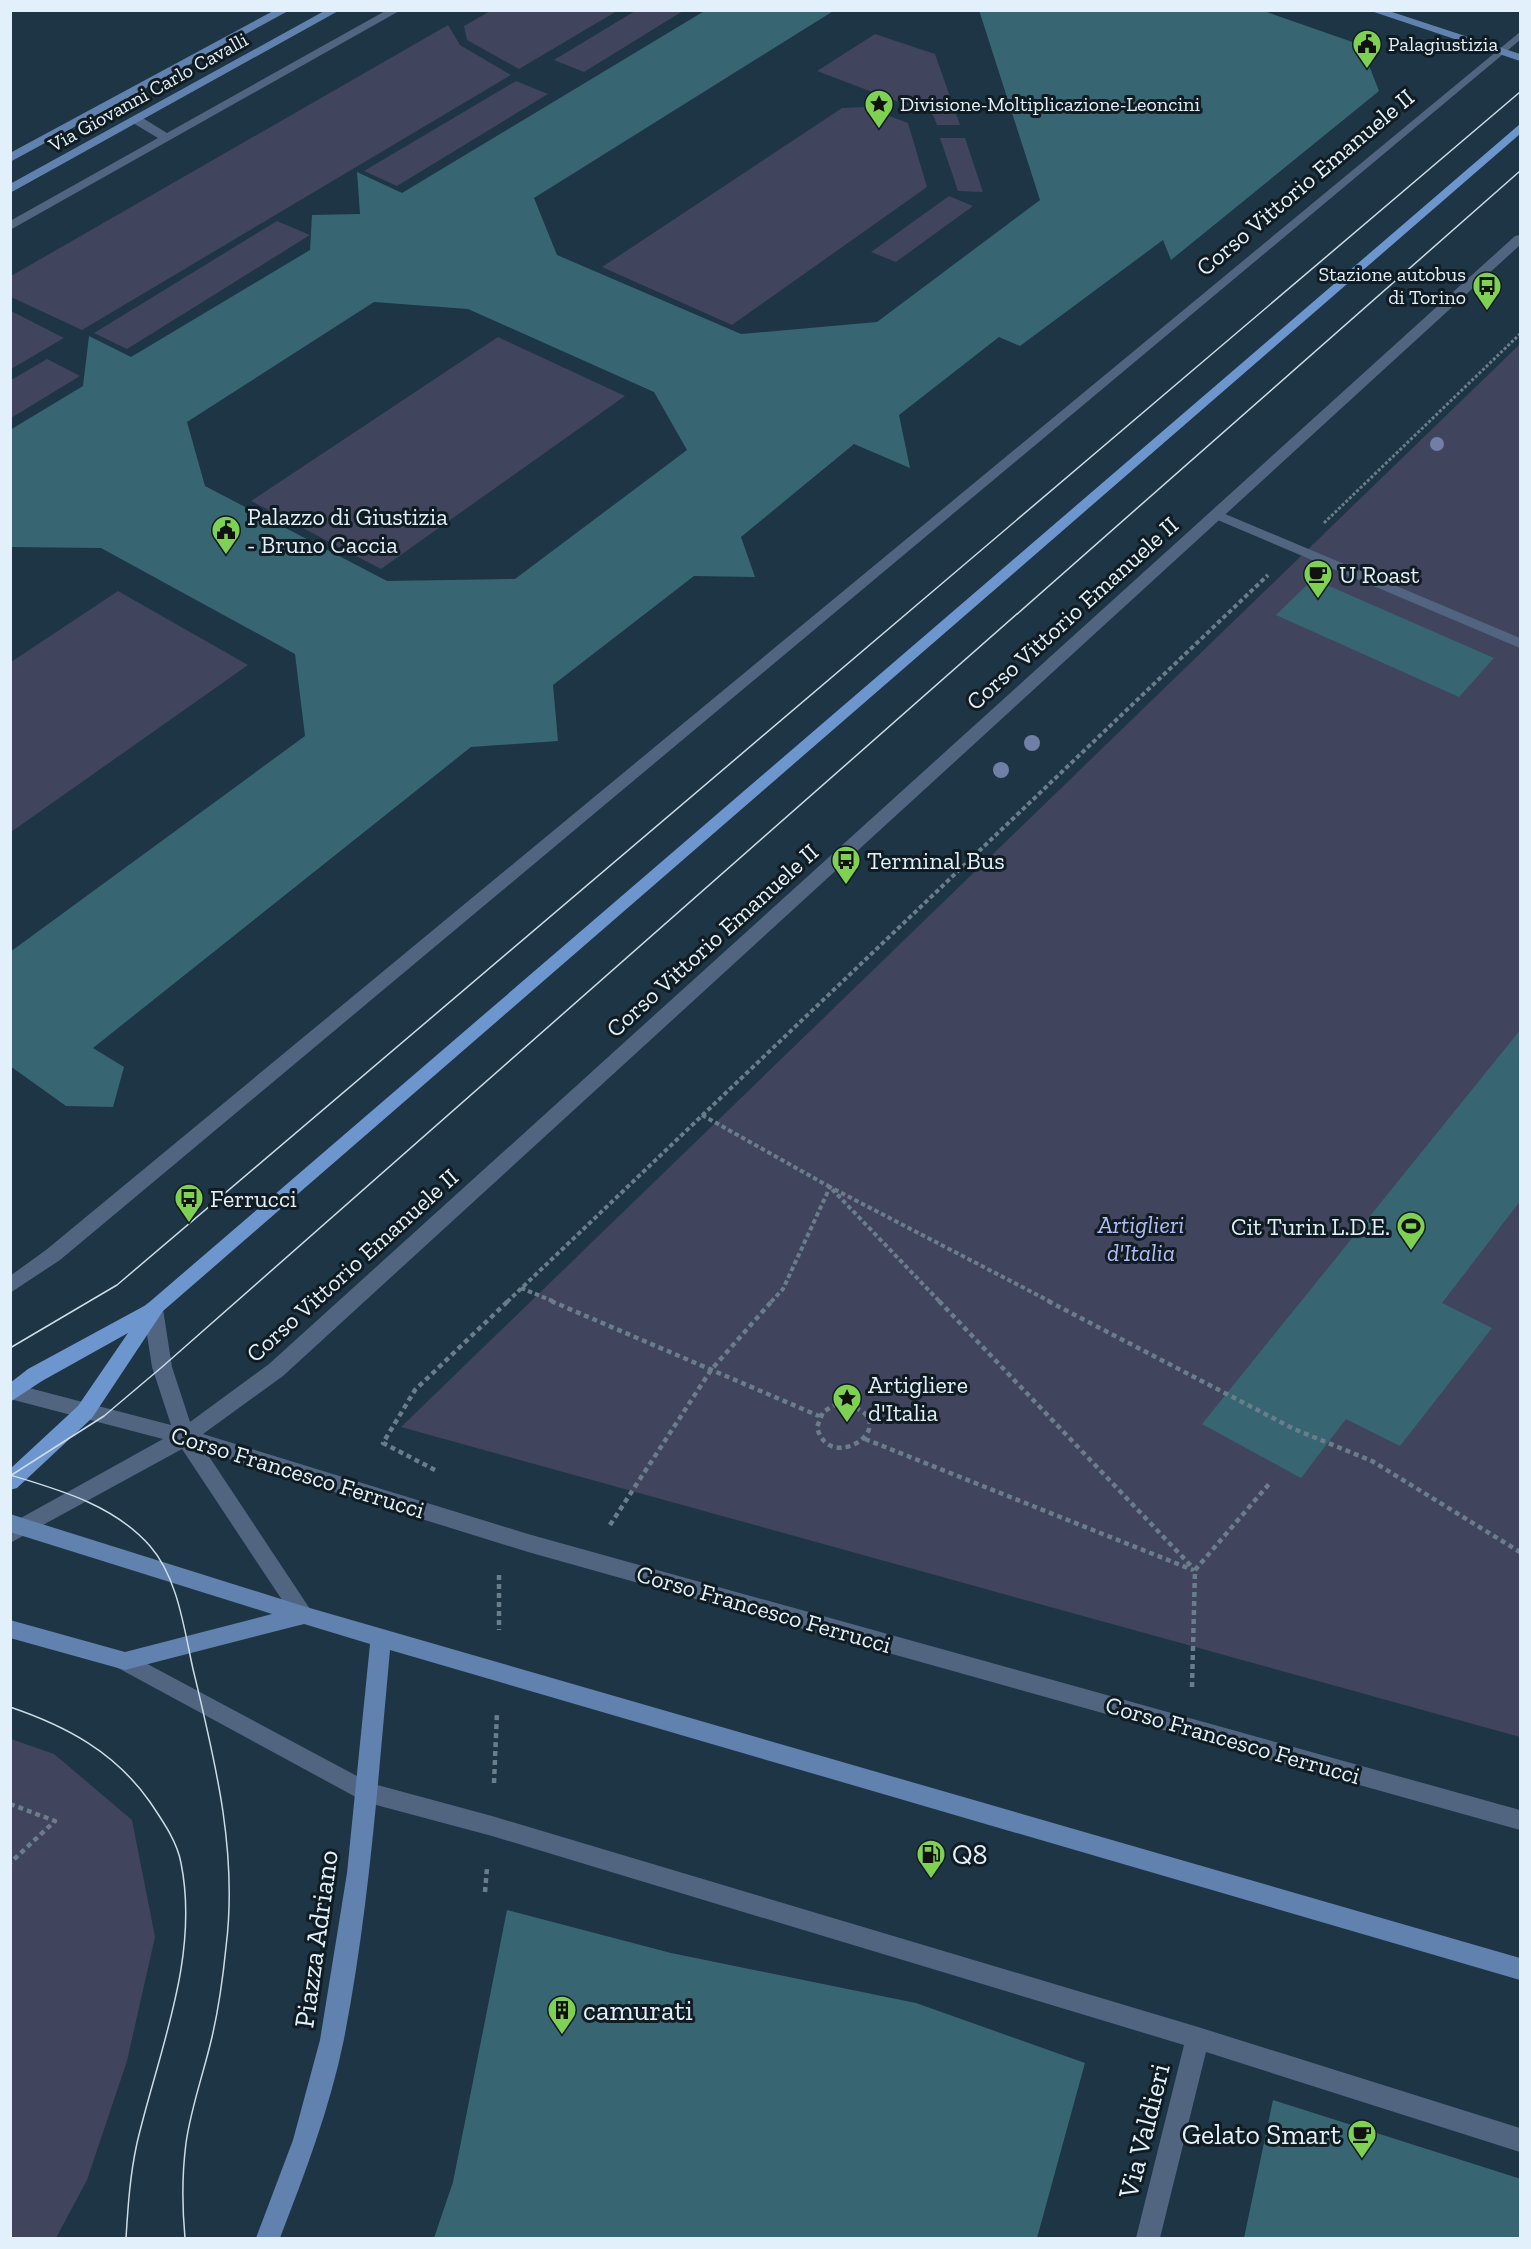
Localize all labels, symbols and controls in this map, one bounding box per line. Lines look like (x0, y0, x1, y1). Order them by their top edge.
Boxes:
street label: Via Giovanni Carlo Cavalli (43, 27, 252, 157)
public building icon: Palagiustizia (1351, 28, 1383, 70)
place label: Palagiustizia (1388, 32, 1498, 56)
street label: Corso Vittorio Emanuele II (1190, 82, 1420, 282)
place icon: Divisione-Moltiplicazione-Leoncini (863, 88, 895, 130)
place label: Divisione-Moltiplicazione-Leoncini (900, 92, 1201, 116)
place label: Stazione autobus di Torino (1319, 262, 1466, 309)
bus stop icon: Stazione autobus di Torino (1471, 270, 1503, 312)
place label: Palazzo di Giustizia - Bruno Caccia (247, 502, 448, 559)
street label: Corso Vittorio Emanuele II (960, 510, 1184, 716)
public building icon: Palazzo di Giustizia - Bruno Caccia (210, 514, 242, 556)
cafe icon: U Roast (1302, 558, 1334, 600)
place label: U Roast (1339, 560, 1420, 589)
street label: Corso Vittorio Emanuele II (600, 837, 824, 1043)
bus stop icon: Terminal Bus (830, 844, 862, 886)
place label: Terminal Bus (867, 846, 1005, 875)
street label: Corso Vittorio Emanuele II (240, 1162, 464, 1368)
bus stop icon: Ferrucci (173, 1182, 205, 1224)
place label: Ferrucci (210, 1184, 297, 1213)
park label: Artiglieri d'Italia (1097, 1210, 1184, 1267)
sports icon: Cit Turin L.D.E. (1395, 1210, 1427, 1252)
place label: Cit Turin L.D.E. (1231, 1212, 1390, 1241)
place label: Artigliere d'Italia (868, 1370, 968, 1427)
place icon: Artigliere d'Italia (831, 1382, 863, 1424)
street label: Corso Francesco Ferrucci (168, 1420, 428, 1524)
street label: Corso Francesco Ferrucci (633, 1559, 895, 1659)
street label: Corso Francesco Ferrucci (1102, 1690, 1364, 1790)
fuel station icon: Q8 (915, 1838, 947, 1880)
place label: Q8 (952, 1838, 988, 1871)
street label: Piazza Adriano (287, 1848, 345, 2030)
building icon: camurati (546, 1994, 578, 2036)
place label: camurati (583, 1994, 693, 2027)
street label: Via Valdieri (1111, 2060, 1177, 2203)
place label: Gelato Smart (1182, 2118, 1342, 2151)
cafe icon: Gelato Smart (1346, 2118, 1378, 2160)

